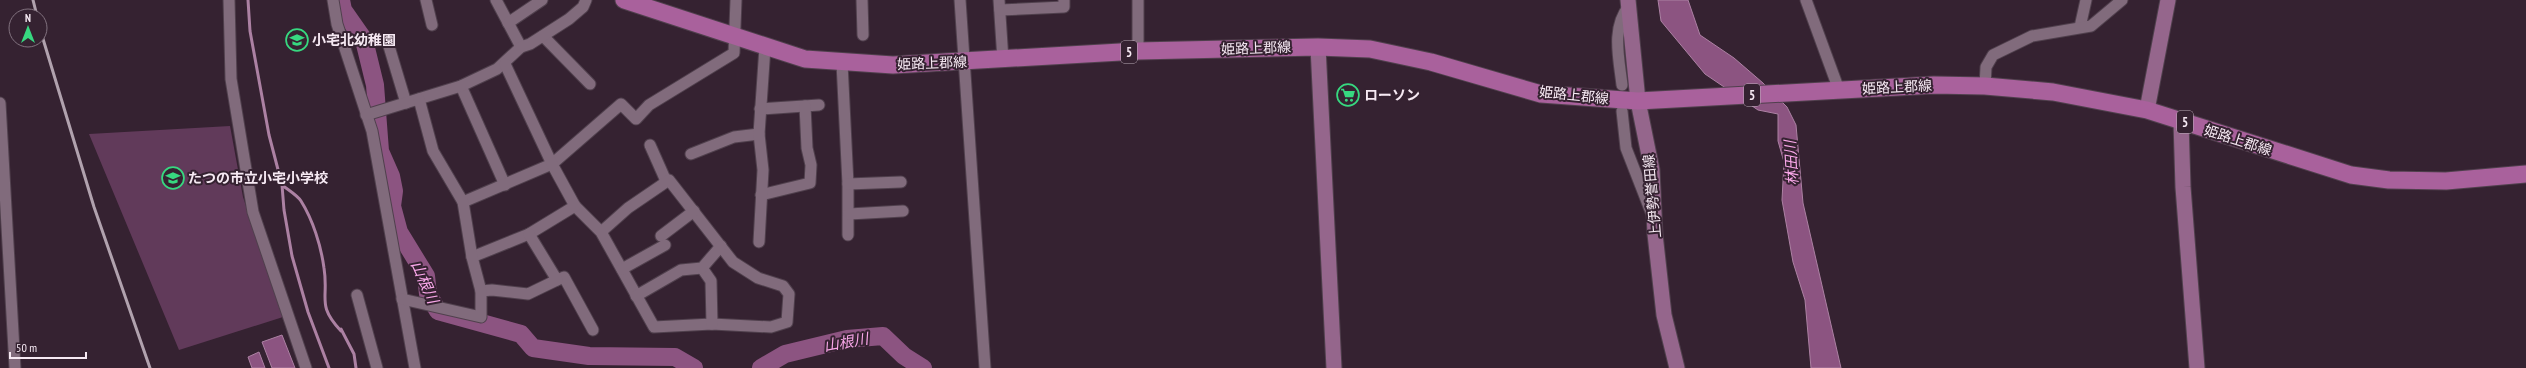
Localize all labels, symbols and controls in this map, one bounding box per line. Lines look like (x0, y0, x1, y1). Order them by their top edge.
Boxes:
north arrow (8, 8, 48, 48)
text: N (25, 11, 31, 25)
school or university icon: 小宅北幼稚園 (284, 27, 310, 53)
place label: 小宅北幼稚園 (312, 31, 396, 49)
street label: 姫路上郡線 (1221, 38, 1291, 58)
road number: 5 (1121, 41, 1137, 63)
street label: 姫路上郡線 (897, 53, 967, 73)
street label: 姫路上郡線 (1862, 76, 1932, 98)
supermarket icon: ローソン (1335, 82, 1361, 108)
street label: 姫路上郡線 (1538, 82, 1610, 108)
road number: 5 (1744, 84, 1760, 106)
place label: ローソン (1364, 86, 1420, 104)
road number: 5 (2177, 111, 2193, 133)
street label: 姫路上郡線 (2202, 121, 2274, 159)
water label: 林田川 (1780, 138, 1802, 186)
street label: 上伊勢誉田線 (1639, 153, 1665, 239)
school or university icon: たつの市立小宅小学校 (160, 165, 186, 191)
place label: たつの市立小宅小学校 (188, 169, 328, 187)
water label: 山根川 (407, 258, 444, 308)
water label: 山根川 (822, 328, 872, 355)
scale bar (10, 334, 86, 360)
text: 50 m (16, 340, 37, 355)

